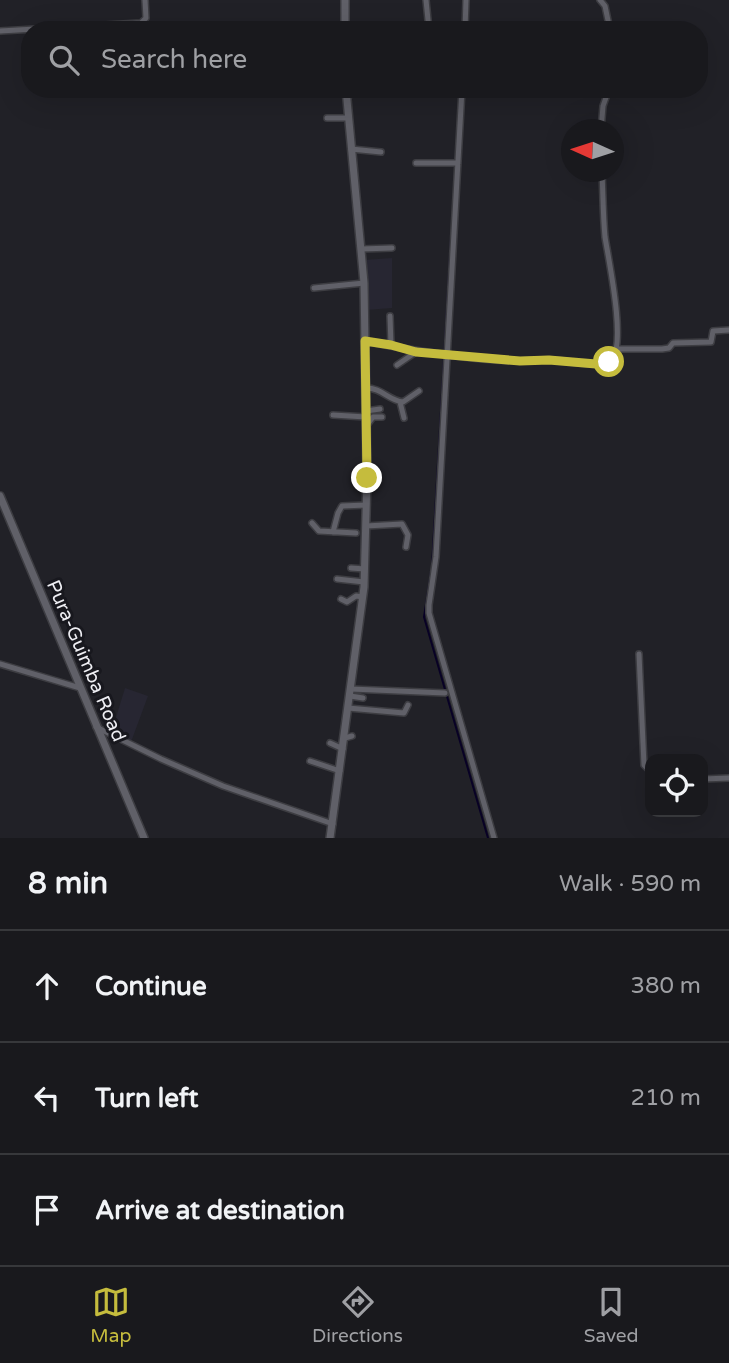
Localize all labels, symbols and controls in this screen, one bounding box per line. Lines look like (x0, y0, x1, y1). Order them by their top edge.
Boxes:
search box (21, 21, 708, 98)
icon: search (45, 41, 83, 79)
text: Search here (101, 44, 247, 75)
north arrow (561, 119, 624, 182)
route start (593, 346, 624, 377)
route end (351, 462, 382, 493)
street label: Pura-Guimba Road (42, 577, 130, 745)
map controls (645, 754, 708, 817)
button: locate (645, 754, 708, 817)
text: 8 min (28, 865, 108, 902)
text: Walk · 590 m (559, 870, 701, 898)
icon: ahead (28, 967, 66, 1005)
text: Continue (95, 971, 207, 1002)
text: 380 m (631, 972, 701, 1000)
icon: left (28, 1079, 66, 1117)
text: Turn left (95, 1083, 198, 1114)
text: 210 m (631, 1084, 701, 1112)
icon: arrive (28, 1191, 66, 1229)
text: Arrive at destination (95, 1195, 345, 1226)
tab: Map (90, 1283, 131, 1347)
tab: Directions (312, 1283, 403, 1347)
tab: Saved (584, 1283, 639, 1347)

